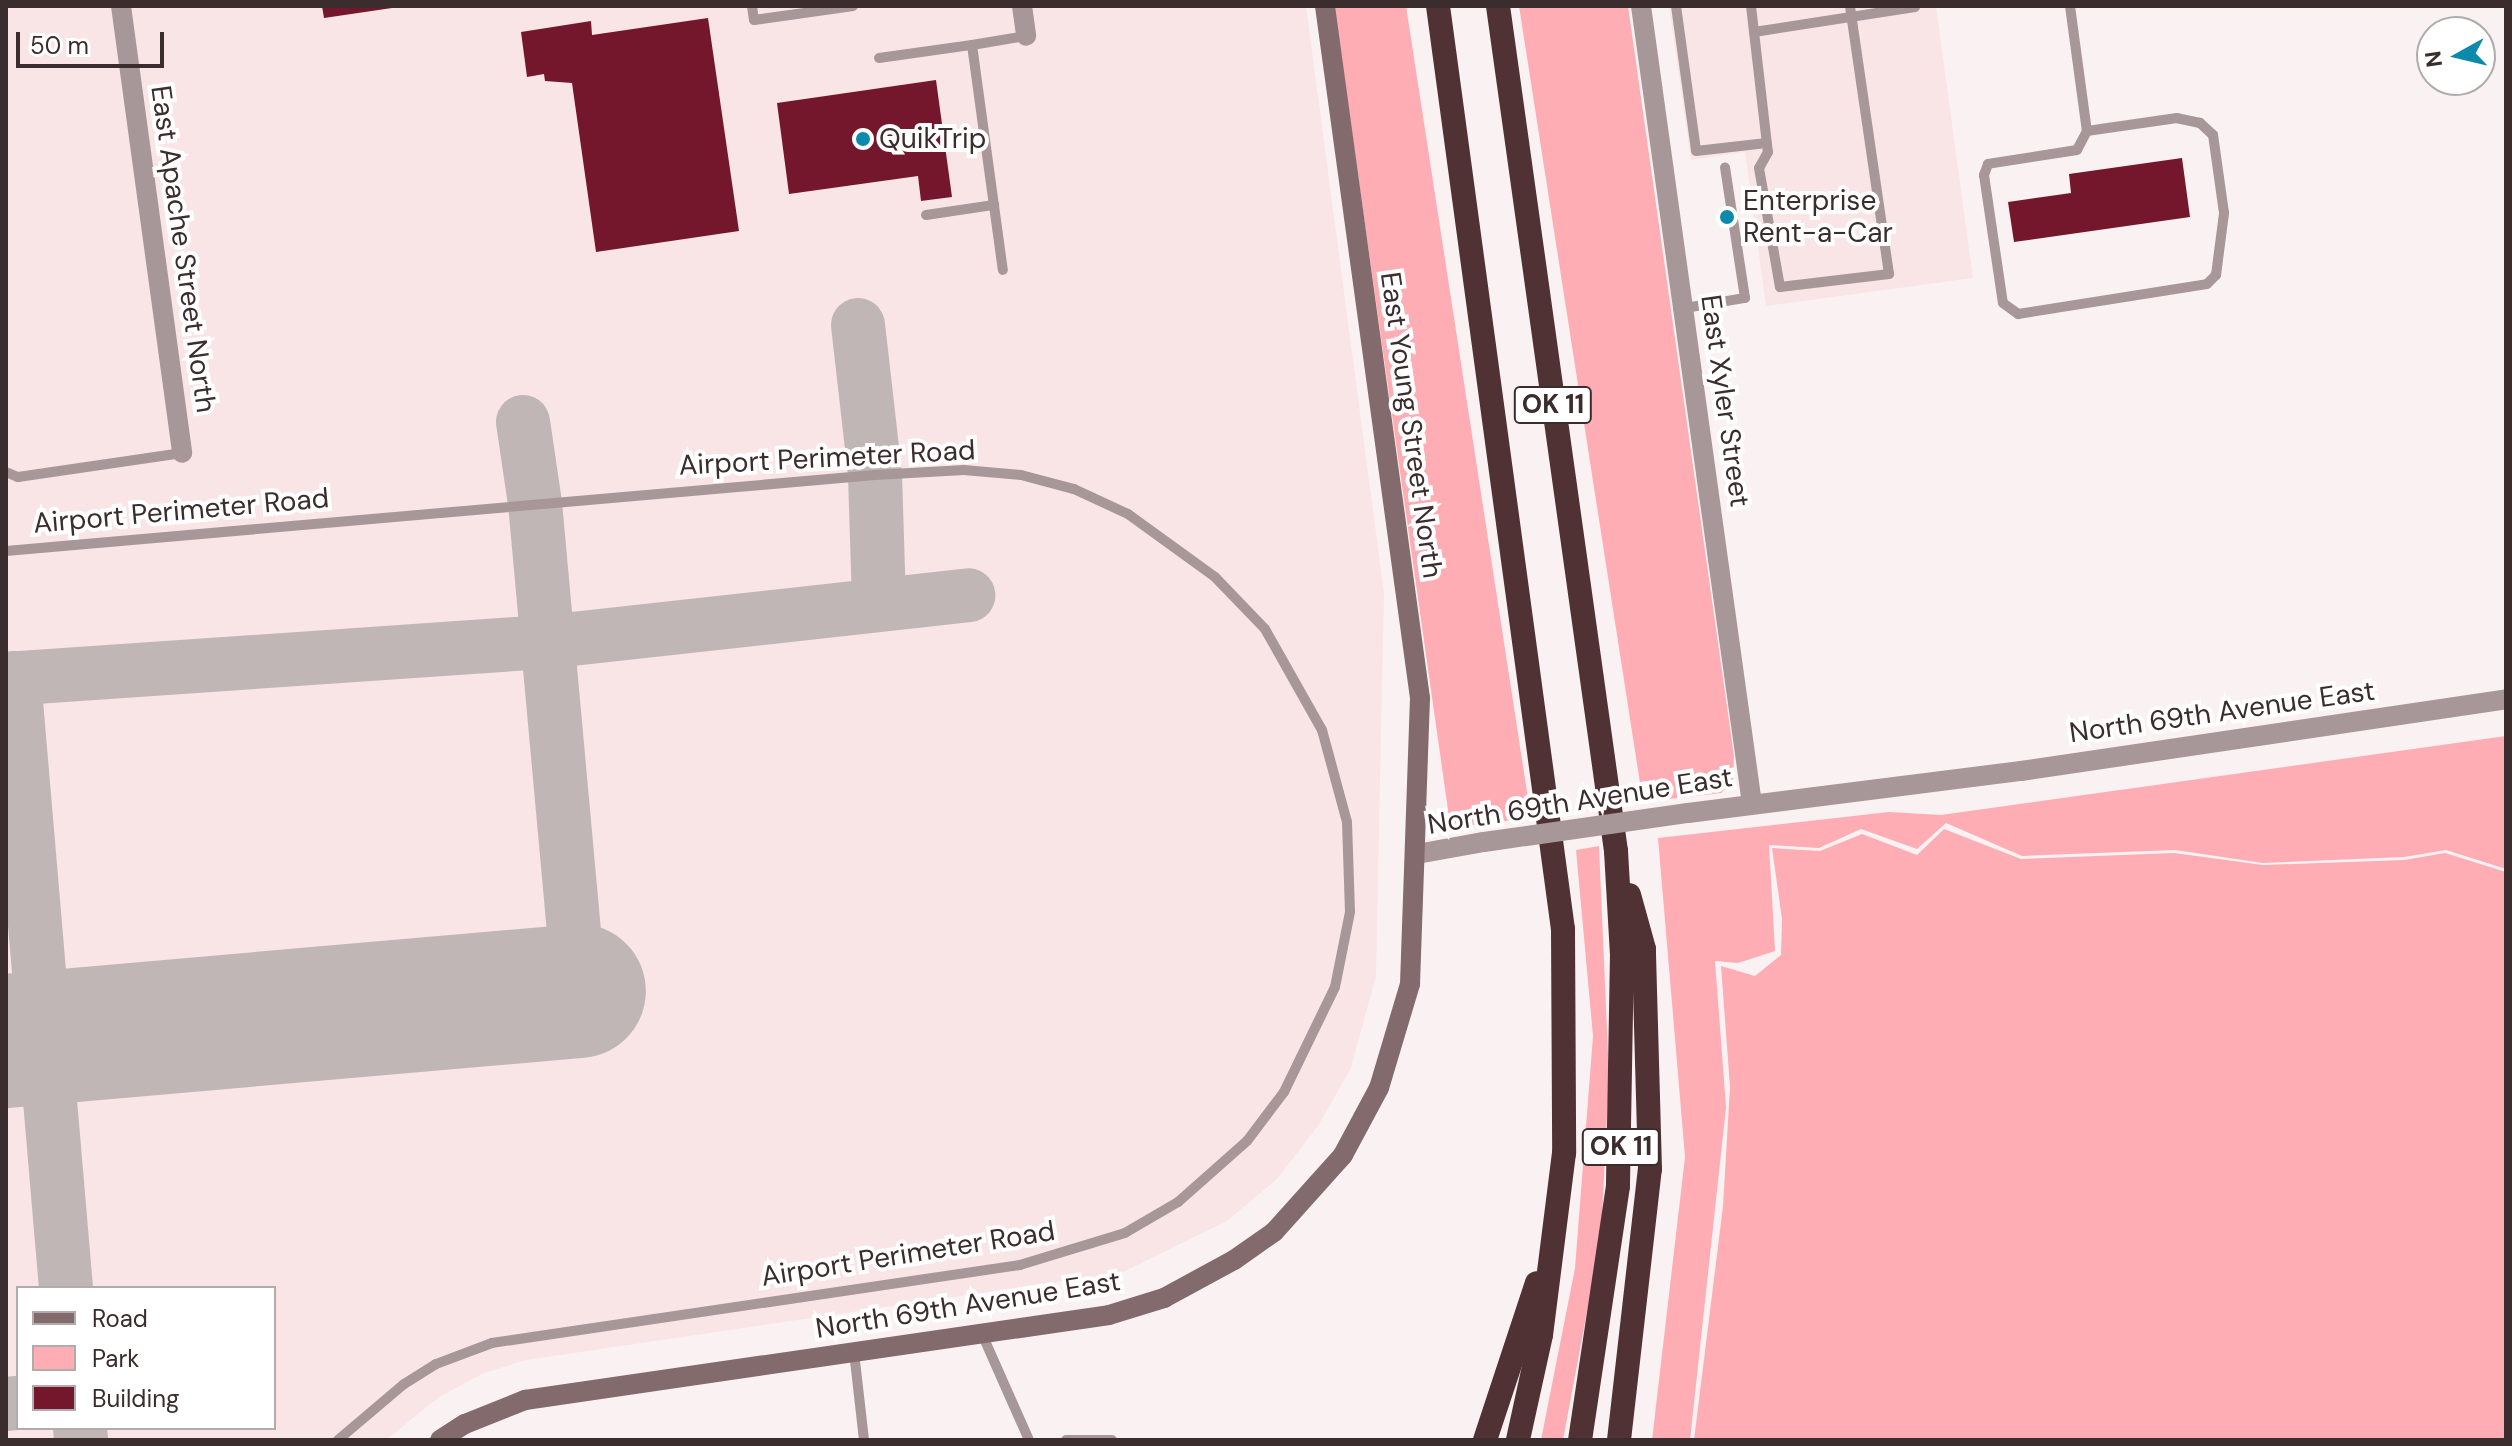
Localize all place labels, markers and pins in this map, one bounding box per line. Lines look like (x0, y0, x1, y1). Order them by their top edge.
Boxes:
place label: QuikTrip (879, 122, 986, 156)
marker: QuikTrip (854, 130, 872, 148)
place label: Enterprise Rent-a-Car (1743, 184, 1893, 250)
marker: Enterprise Rent-a-Car (1718, 208, 1736, 226)

